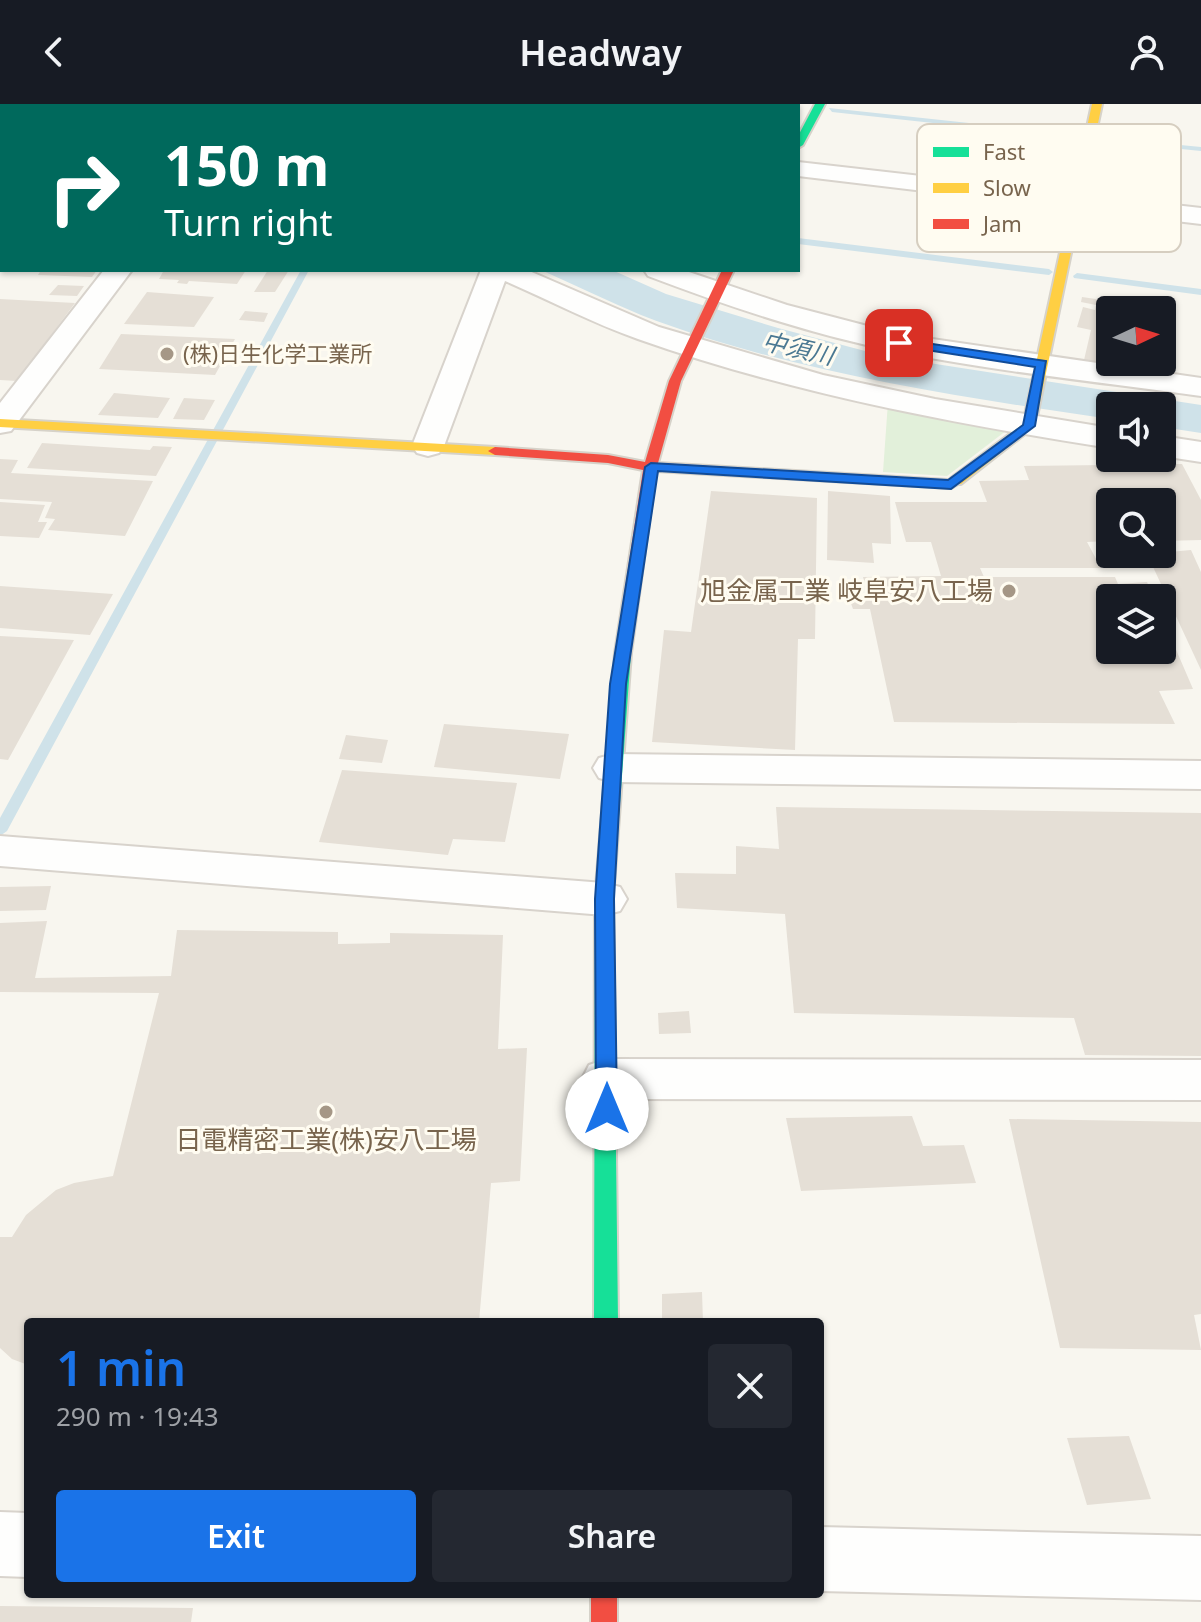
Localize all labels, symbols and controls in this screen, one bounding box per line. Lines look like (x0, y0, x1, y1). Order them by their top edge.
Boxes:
text: Headway (519, 28, 682, 77)
icon: back (32, 30, 76, 74)
icon: person (1125, 30, 1169, 74)
legend (917, 124, 1181, 252)
text: 150 m (164, 126, 329, 202)
icon: right (32, 136, 136, 240)
text: Fast (983, 136, 1025, 166)
text: Slow (983, 172, 1032, 202)
text: Turn right (164, 198, 332, 247)
text: Jam (981, 208, 1022, 238)
north arrow (1096, 296, 1176, 376)
map controls (1096, 296, 1176, 664)
pin (865, 309, 933, 377)
icon: arrive (877, 321, 921, 365)
water label: 中須川 (760, 323, 840, 372)
place label: (株)日生化学工業所 (183, 338, 372, 368)
marker: (株)日生化学工業所 (158, 345, 176, 363)
button: sound (1096, 392, 1176, 472)
button: search (1096, 488, 1176, 568)
place label: 旭金属工業 岐阜安八工場 (700, 572, 993, 608)
marker: 旭金属工業 岐阜安八工場 (1000, 582, 1018, 600)
button: layers (1096, 584, 1176, 664)
position arrow (565, 1067, 649, 1151)
marker: 日電精密工業(株)安八工場 (317, 1103, 335, 1121)
place label: 日電精密工業(株)安八工場 (175, 1121, 477, 1157)
text: 1 min (56, 1335, 186, 1400)
button: close (708, 1344, 792, 1428)
text: 290 m · 19:43 (56, 1398, 219, 1434)
button: Exit (56, 1490, 416, 1582)
button: Share (432, 1490, 792, 1582)

